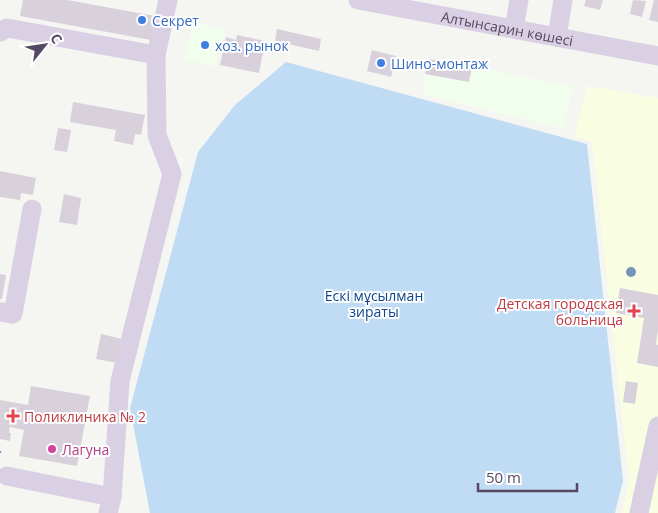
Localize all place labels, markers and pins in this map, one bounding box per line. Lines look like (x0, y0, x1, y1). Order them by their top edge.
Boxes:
place label: Секрет (152, 11, 199, 30)
marker: Секрет (136, 14, 148, 26)
place label: хоз. рынок (215, 36, 289, 55)
marker: хоз. рынок (199, 39, 211, 51)
place label: Шино-монтаж (391, 54, 489, 73)
marker: Шино-монтаж (375, 57, 387, 69)
place label: Детская городская больница (497, 294, 623, 329)
marker: Детская городская больница (627, 304, 641, 318)
place label: Поликлиника № 2 (24, 407, 146, 426)
marker: Поликлиника № 2 (6, 409, 20, 423)
place label: Лагуна (62, 440, 109, 459)
marker: Лагуна (46, 443, 58, 455)

